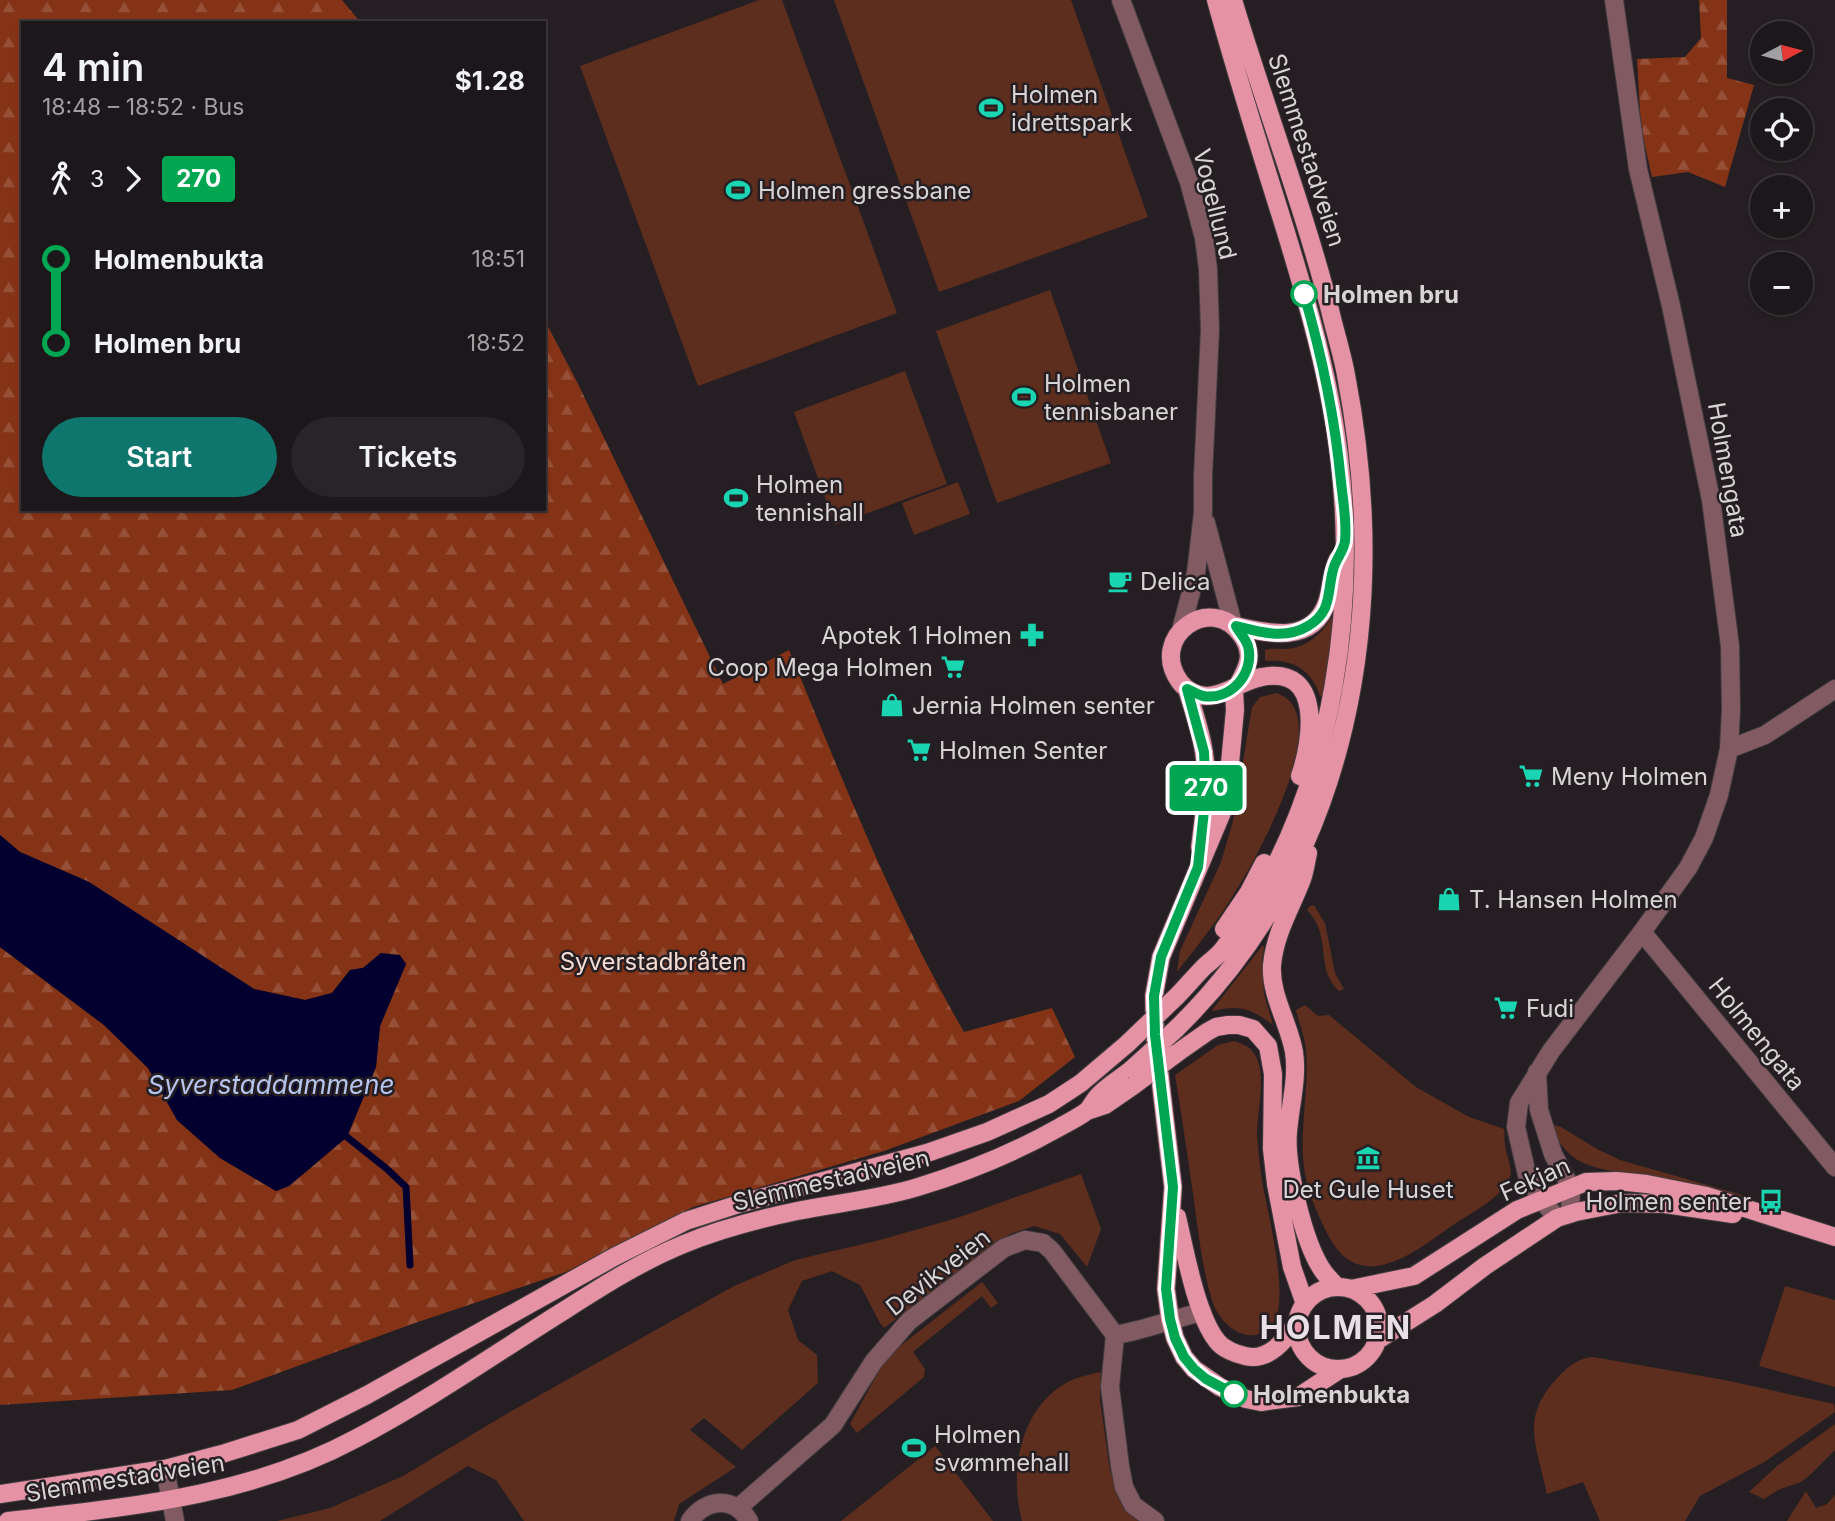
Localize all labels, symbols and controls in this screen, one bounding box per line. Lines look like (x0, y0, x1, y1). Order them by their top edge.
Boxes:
north arrow (1750, 21, 1813, 84)
map controls (1750, 21, 1813, 315)
text: 4 min (42, 44, 144, 90)
street label: Slemmestadveien (1262, 50, 1352, 250)
text: $1.28 (455, 65, 525, 96)
place label: Holmen idrettspark (1011, 80, 1133, 137)
text: 18:48 – 18:52 · Bus (42, 93, 244, 121)
sports icon: Holmen idrettspark (977, 94, 1005, 122)
button: locate (1750, 98, 1813, 161)
street label: Vogellund (1187, 146, 1243, 262)
icon: walk (42, 160, 80, 198)
icon: forward (114, 160, 152, 198)
text: 270 (176, 164, 221, 193)
text: 3 (90, 165, 104, 193)
button: + (1750, 175, 1813, 238)
sports icon: Holmen gressbane (724, 176, 752, 204)
place label: Holmen gressbane (758, 176, 971, 205)
text: Holmenbukta (94, 244, 264, 275)
text: 18:51 (471, 245, 525, 273)
button: − (1750, 252, 1813, 315)
place label: Holmen bru (1323, 280, 1459, 309)
marker: Holmen bru (1291, 281, 1317, 307)
text: Holmen bru (94, 328, 241, 359)
text: 18:52 (467, 329, 525, 357)
place label: Holmen tennisbaner (1044, 369, 1178, 426)
sports icon: Holmen tennisbaner (1010, 383, 1038, 411)
street label: Holmengata (1702, 400, 1754, 540)
button: Start (42, 417, 277, 497)
button: Tickets (291, 417, 525, 497)
place label: Holmen tennishall (756, 470, 864, 527)
sports icon: Holmen tennishall (722, 484, 750, 512)
cafe icon: Delica (1106, 567, 1134, 595)
place label: Delica (1140, 567, 1210, 596)
place label: Apotek 1 Holmen (821, 621, 1012, 650)
pharmacy icon: Apotek 1 Holmen (1018, 621, 1046, 649)
place label: Coop Mega Holmen (707, 653, 933, 682)
supermarket icon: Coop Mega Holmen (939, 653, 967, 681)
shop icon: Jernia Holmen senter (878, 691, 906, 719)
place label: Jernia Holmen senter (912, 691, 1155, 720)
supermarket icon: Holmen Senter (905, 736, 933, 764)
place label: Holmen Senter (939, 736, 1107, 765)
supermarket icon: Meny Holmen (1517, 762, 1545, 790)
place label: Meny Holmen (1551, 762, 1708, 791)
line badge: 270 (1166, 765, 1246, 811)
text: 270 (1184, 773, 1228, 802)
shop icon: T. Hansen Holmen (1435, 885, 1463, 913)
place label: T. Hansen Holmen (1469, 885, 1678, 914)
park label: Syverstadbråten (560, 947, 746, 976)
street label: Holmengata (1703, 972, 1811, 1096)
supermarket icon: Fudi (1492, 994, 1520, 1022)
place label: Fudi (1526, 994, 1574, 1023)
water label: Syverstaddammene (148, 1069, 394, 1100)
street label: Slemmestadveien (730, 1143, 932, 1217)
museum icon: Det Gule Huset (1354, 1144, 1382, 1172)
street label: Fekjan (1495, 1151, 1575, 1207)
place label: Det Gule Huset (1282, 1175, 1454, 1204)
place label: Holmen senter (1586, 1187, 1751, 1216)
bus stop icon: Holmen senter (1757, 1187, 1785, 1215)
street label: Devikveien (880, 1222, 996, 1322)
district label: HOLMEN (1260, 1308, 1412, 1347)
place label: Holmenbukta (1253, 1380, 1410, 1409)
marker: Holmenbukta (1221, 1381, 1247, 1407)
place label: Holmen svømmehall (934, 1420, 1069, 1477)
sports icon: Holmen svømmehall (900, 1434, 928, 1462)
street label: Slemmestadveien (23, 1448, 227, 1508)

